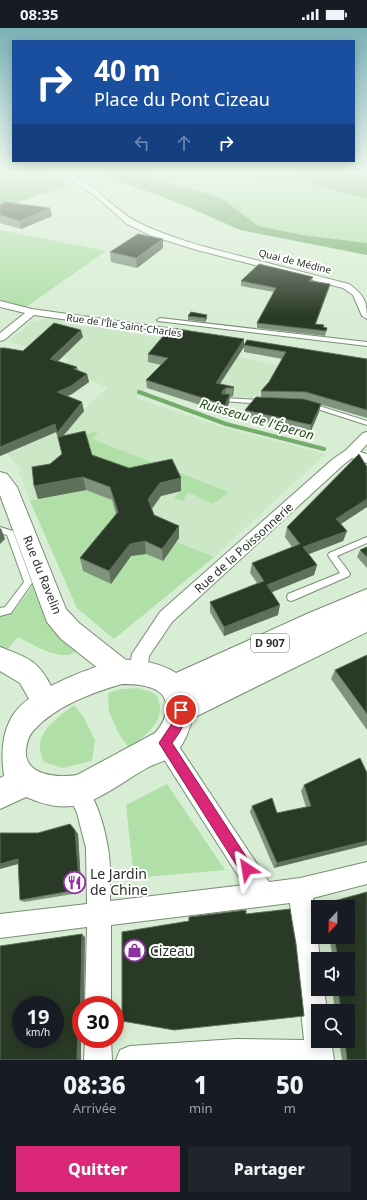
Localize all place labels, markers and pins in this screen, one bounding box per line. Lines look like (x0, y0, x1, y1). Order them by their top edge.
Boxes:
pin (164, 693, 198, 727)
place label: Le Jardin de Chine (90, 864, 148, 899)
restaurant icon: Le Jardin de Chine (62, 869, 88, 895)
shop icon: Cizeau (121, 938, 147, 964)
place label: Cizeau (150, 941, 193, 960)

